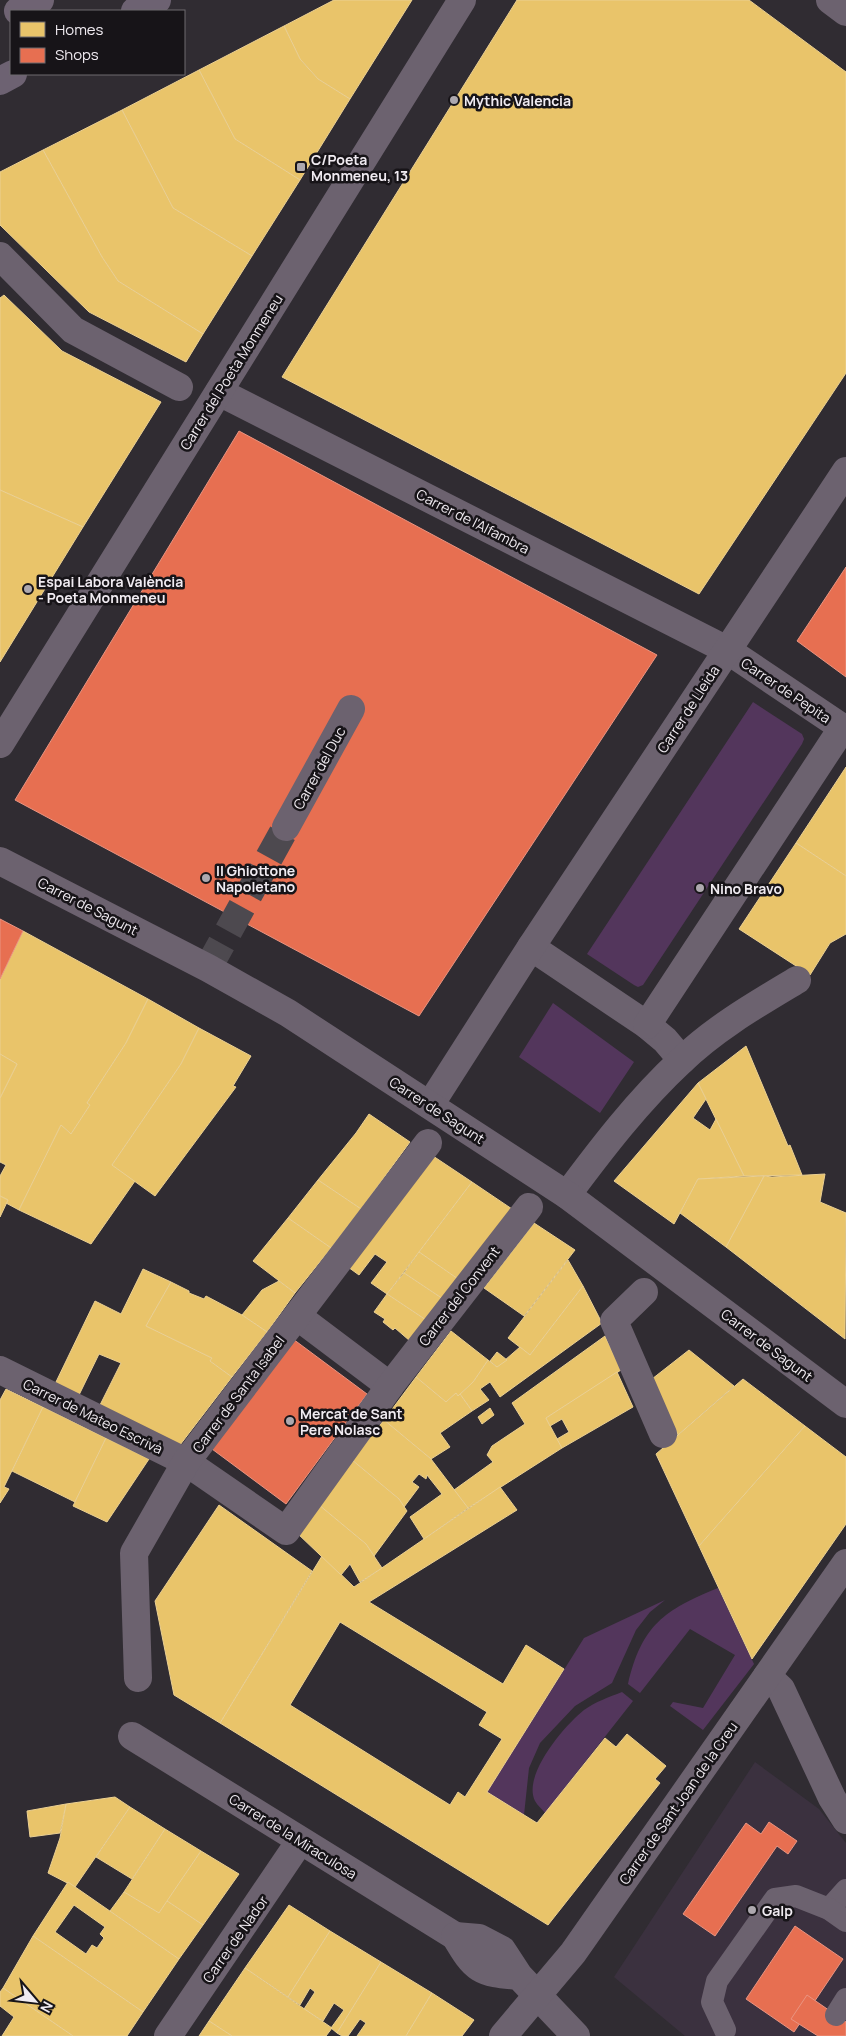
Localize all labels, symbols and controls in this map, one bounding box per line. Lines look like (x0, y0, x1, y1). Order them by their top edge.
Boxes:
legend (10, 10, 185, 75)
text: Homes (55, 19, 104, 40)
text: Shops (55, 44, 99, 65)
place label: Mythic Valencia (464, 91, 571, 110)
marker: Mythic Valencia (448, 94, 460, 106)
place label: C/Poeta Monmeneu, 13 (311, 150, 408, 185)
marker: C/Poeta Monmeneu, 13 (295, 161, 307, 173)
street label: Carrer del Poeta Monmeneu (175, 291, 287, 453)
street label: Carrer de l'Alfambra (413, 484, 533, 558)
place label: Espai Labora València - Poeta Monmeneu (38, 572, 183, 607)
marker: Espai Labora València - Poeta Monmeneu (22, 583, 34, 595)
street label: Carrer de Pepita (737, 653, 835, 727)
street label: Carrer de Lleida (653, 661, 723, 757)
street label: Carrer del Duc (288, 723, 350, 813)
place label: Il Ghiottone Napoletano (216, 861, 296, 896)
marker: Il Ghiottone Napoletano (200, 872, 212, 884)
street label: Carrer de Sagunt (35, 873, 142, 940)
place label: Nino Bravo (710, 879, 783, 898)
marker: Nino Bravo (694, 882, 706, 894)
street label: Carrer de Sagunt (386, 1072, 489, 1148)
street label: Carrer del Convent (414, 1242, 504, 1350)
street label: Carrer de Sagunt (717, 1304, 817, 1386)
street label: Carrer de Santa Isabel (188, 1332, 288, 1456)
street label: Carrer de Mateo Escrivà (20, 1374, 166, 1458)
place label: Mercat de Sant Pere Nolasc (300, 1404, 403, 1439)
marker: Mercat de Sant Pere Nolasc (284, 1415, 296, 1427)
street label: Carrer de Sant Joan de la Creu (614, 1718, 742, 1888)
street label: Carrer de la Miraculosa (226, 1789, 360, 1883)
street label: Carrer de Nador (198, 1892, 272, 1986)
place label: Galp (762, 1901, 793, 1920)
marker: Galp (746, 1904, 758, 1916)
north arrow (10, 1976, 60, 2026)
text: N (36, 1998, 58, 2016)

